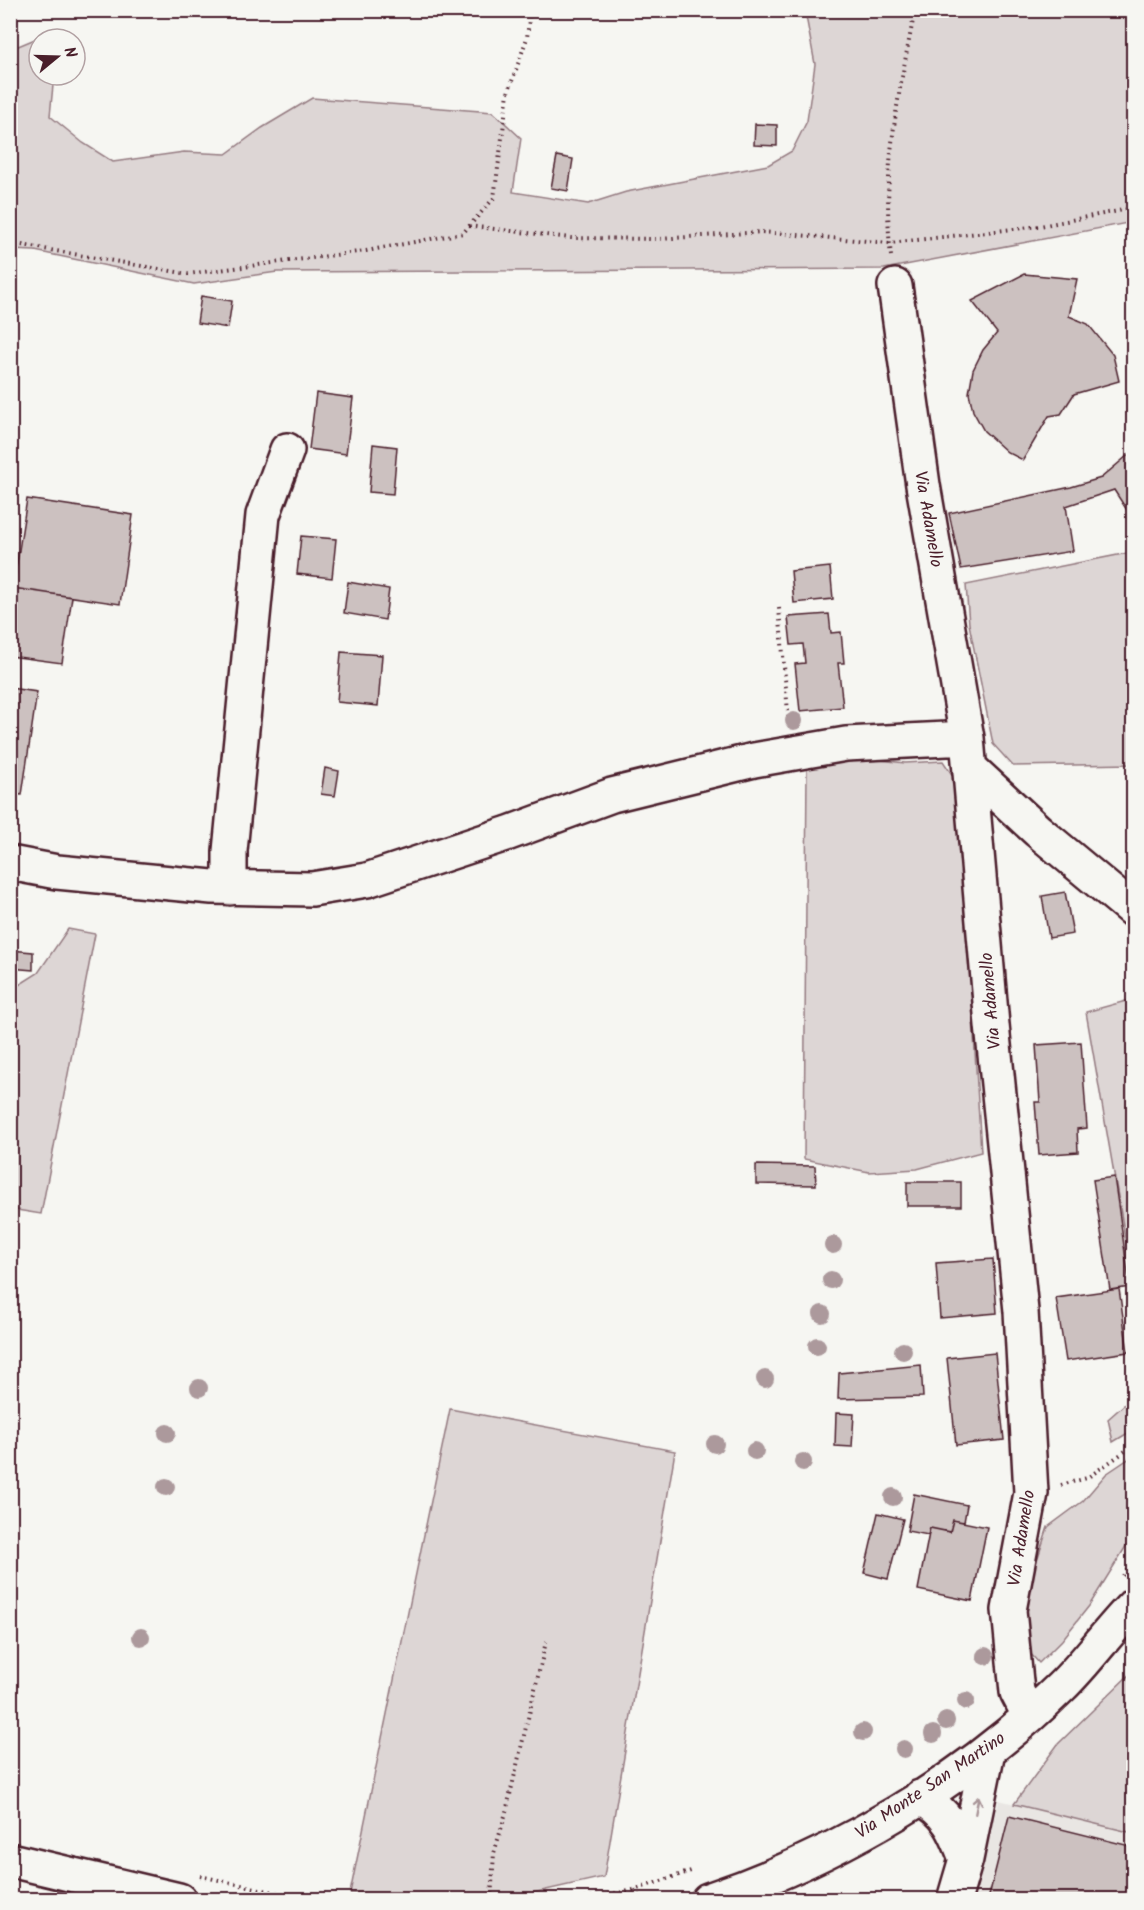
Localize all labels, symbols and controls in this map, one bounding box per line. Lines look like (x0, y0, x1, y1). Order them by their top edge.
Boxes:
north arrow (27, 27, 87, 87)
text: N (56, 44, 83, 61)
street label: Via Adamello (905, 469, 950, 570)
street label: Via Adamello (973, 951, 1010, 1051)
street label: Via Adamello (1001, 1488, 1044, 1589)
street label: Via Monte San Martino (850, 1725, 1012, 1848)
one-way arrow (972, 1795, 983, 1815)

